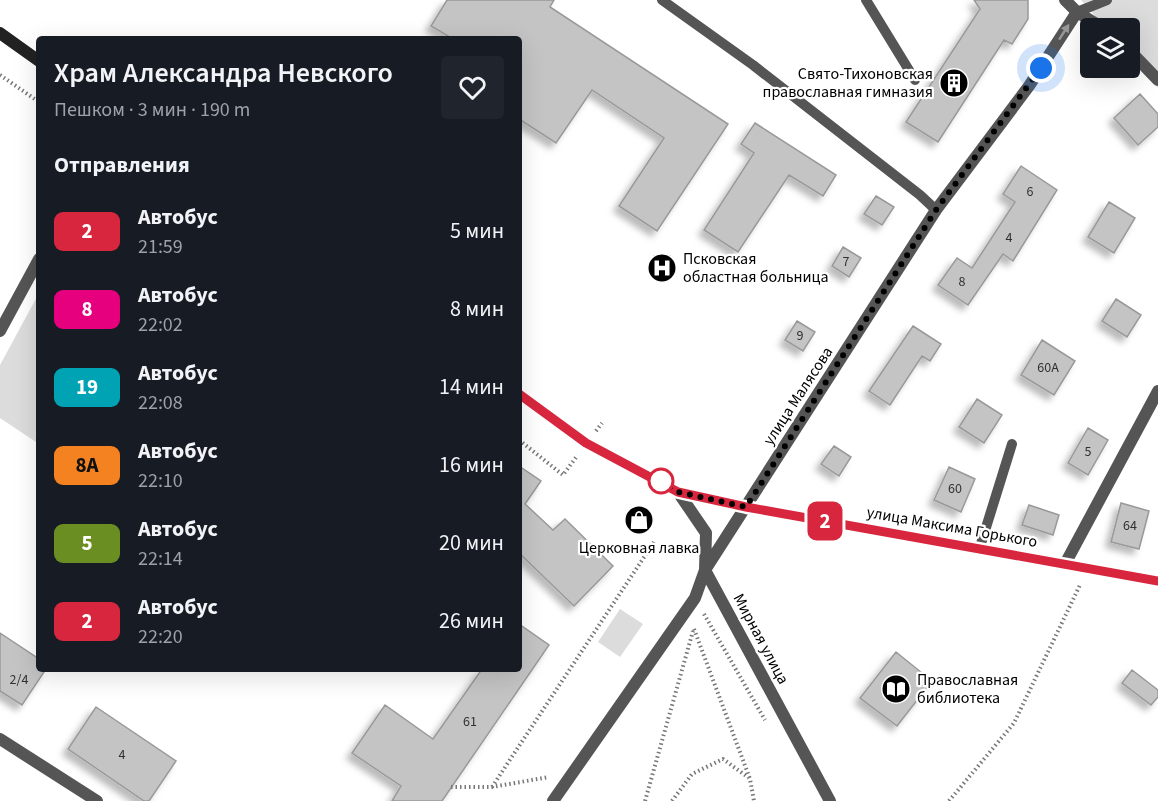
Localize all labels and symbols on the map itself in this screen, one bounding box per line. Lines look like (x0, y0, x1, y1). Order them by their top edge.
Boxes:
one-way arrow (1058, 24, 1069, 41)
your location (1026, 53, 1056, 83)
place label: Свято-Тихоновская православная гимназия (763, 63, 933, 103)
building icon: Свято-Тихоновская православная гимназия (938, 67, 970, 99)
house number: 6 (1027, 182, 1034, 202)
house number: 4 (1006, 228, 1013, 248)
place label: Псковская областная больница (683, 248, 829, 288)
hospital icon: Псковская областная больница (646, 252, 678, 284)
house number: 7 (843, 252, 850, 272)
house number: 8 (959, 272, 966, 292)
house number: 9 (797, 326, 804, 346)
street label: улица Малясова (758, 342, 838, 450)
house number: 60А (1037, 358, 1059, 378)
house number: 5 (1085, 442, 1092, 462)
unlabelled marker (648, 468, 674, 494)
house number: 60 (948, 479, 962, 499)
street label: улица Максима Горького (865, 501, 1039, 553)
line badge: 2 (806, 502, 844, 540)
shop icon: Церковная лавка (623, 504, 655, 536)
house number: 64 (1123, 516, 1137, 536)
place label: Церковная лавка (579, 537, 699, 559)
street label: Мирная улица (728, 590, 794, 688)
place label: Православная библиотека (917, 669, 1018, 709)
house number: 2/4 (10, 670, 28, 690)
library icon: Православная библиотека (880, 673, 912, 705)
house number: 61 (463, 712, 477, 732)
house number: 4 (119, 745, 126, 765)

